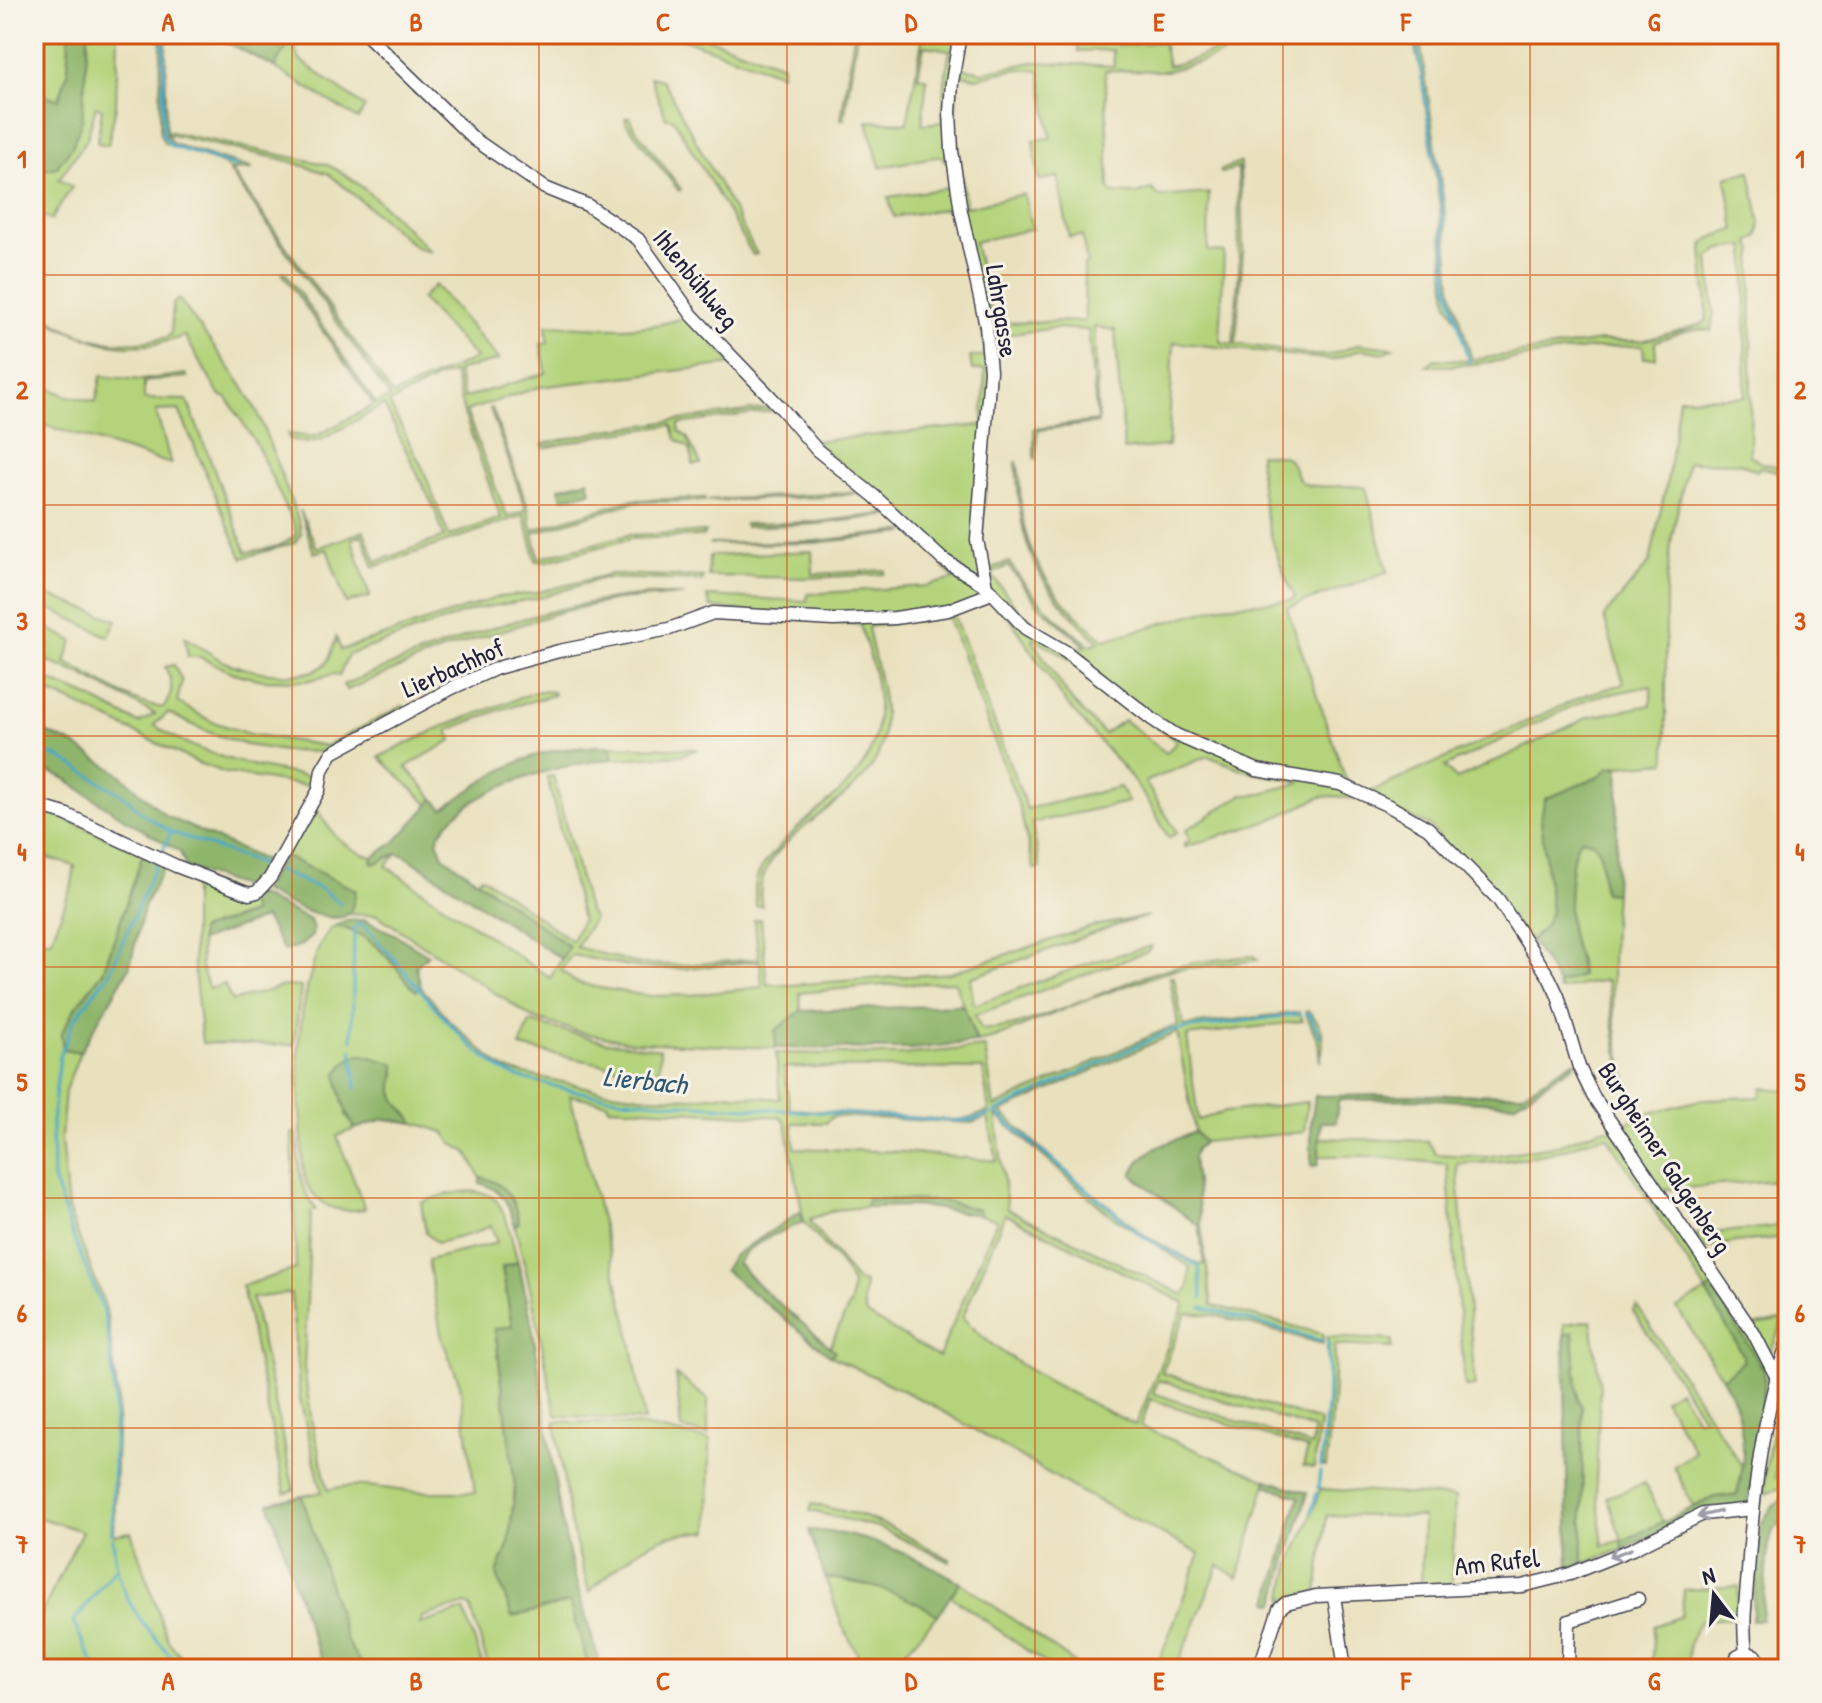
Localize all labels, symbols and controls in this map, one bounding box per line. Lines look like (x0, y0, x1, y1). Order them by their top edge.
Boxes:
text: A (162, 4, 175, 39)
text: B (409, 4, 423, 39)
text: C (656, 4, 670, 39)
text: D (905, 4, 918, 39)
text: E (1153, 4, 1165, 39)
text: F (1400, 4, 1412, 39)
text: G (1648, 4, 1661, 39)
text: 1 (17, 141, 27, 176)
text: 1 (1795, 141, 1805, 176)
street label: Ihlenbühlweg (645, 221, 747, 336)
street label: Lahrgasse (978, 262, 1027, 360)
text: 2 (16, 372, 29, 407)
text: 2 (1794, 372, 1807, 407)
text: 3 (16, 603, 28, 638)
text: 3 (1794, 603, 1806, 638)
street label: Lierbachhof (396, 629, 510, 706)
text: 4 (17, 834, 27, 869)
text: 4 (1795, 834, 1805, 869)
street label: Burgheimer Galgenberg (1590, 1055, 1741, 1260)
water label: Lierbach (601, 1057, 691, 1104)
text: 5 (17, 1064, 28, 1099)
text: 5 (1795, 1064, 1806, 1099)
text: 6 (17, 1295, 28, 1330)
text: 6 (1795, 1295, 1806, 1330)
one-way arrow (1697, 1508, 1723, 1523)
text: 7 (15, 1526, 29, 1561)
text: 7 (1793, 1526, 1807, 1561)
street label: Am Rufel (1453, 1540, 1541, 1583)
one-way arrow (1607, 1547, 1632, 1562)
north arrow (1674, 1555, 1754, 1635)
text: N (1699, 1560, 1719, 1592)
text: A (162, 1663, 175, 1698)
text: B (409, 1663, 423, 1698)
text: C (656, 1663, 670, 1698)
text: D (905, 1663, 918, 1698)
text: E (1153, 1663, 1165, 1698)
text: F (1400, 1663, 1412, 1698)
text: G (1648, 1663, 1661, 1698)

